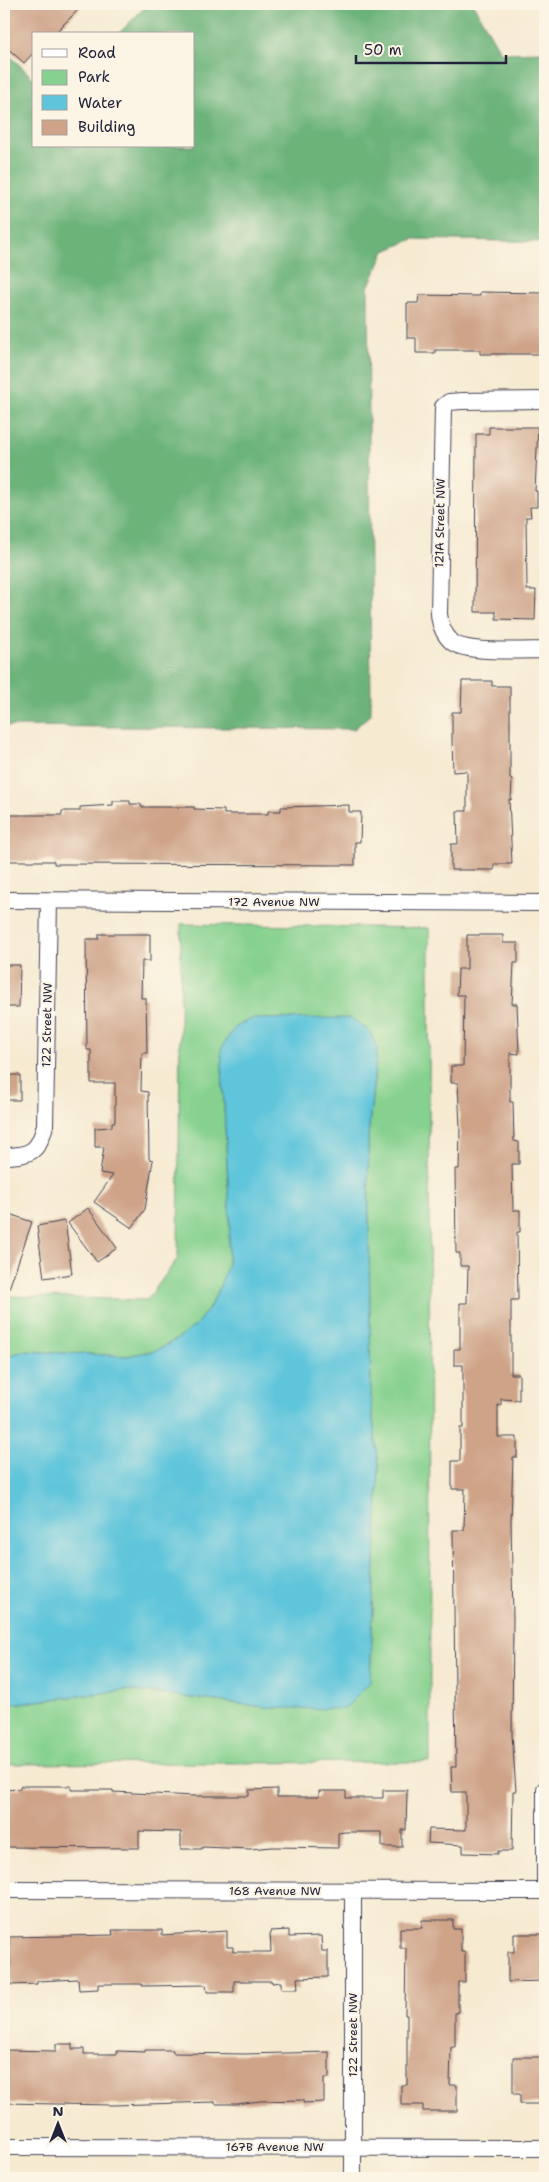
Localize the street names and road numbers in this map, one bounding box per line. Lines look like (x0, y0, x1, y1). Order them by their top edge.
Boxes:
street label: 121A Street NW (431, 478, 449, 568)
street label: 172 Avenue NW (228, 894, 320, 910)
street label: 122 Street NW (38, 983, 56, 1067)
street label: 168 Avenue NW (229, 1883, 321, 1899)
street label: 122 Street NW (345, 1993, 361, 2077)
street label: 167B Avenue NW (226, 2139, 324, 2155)

